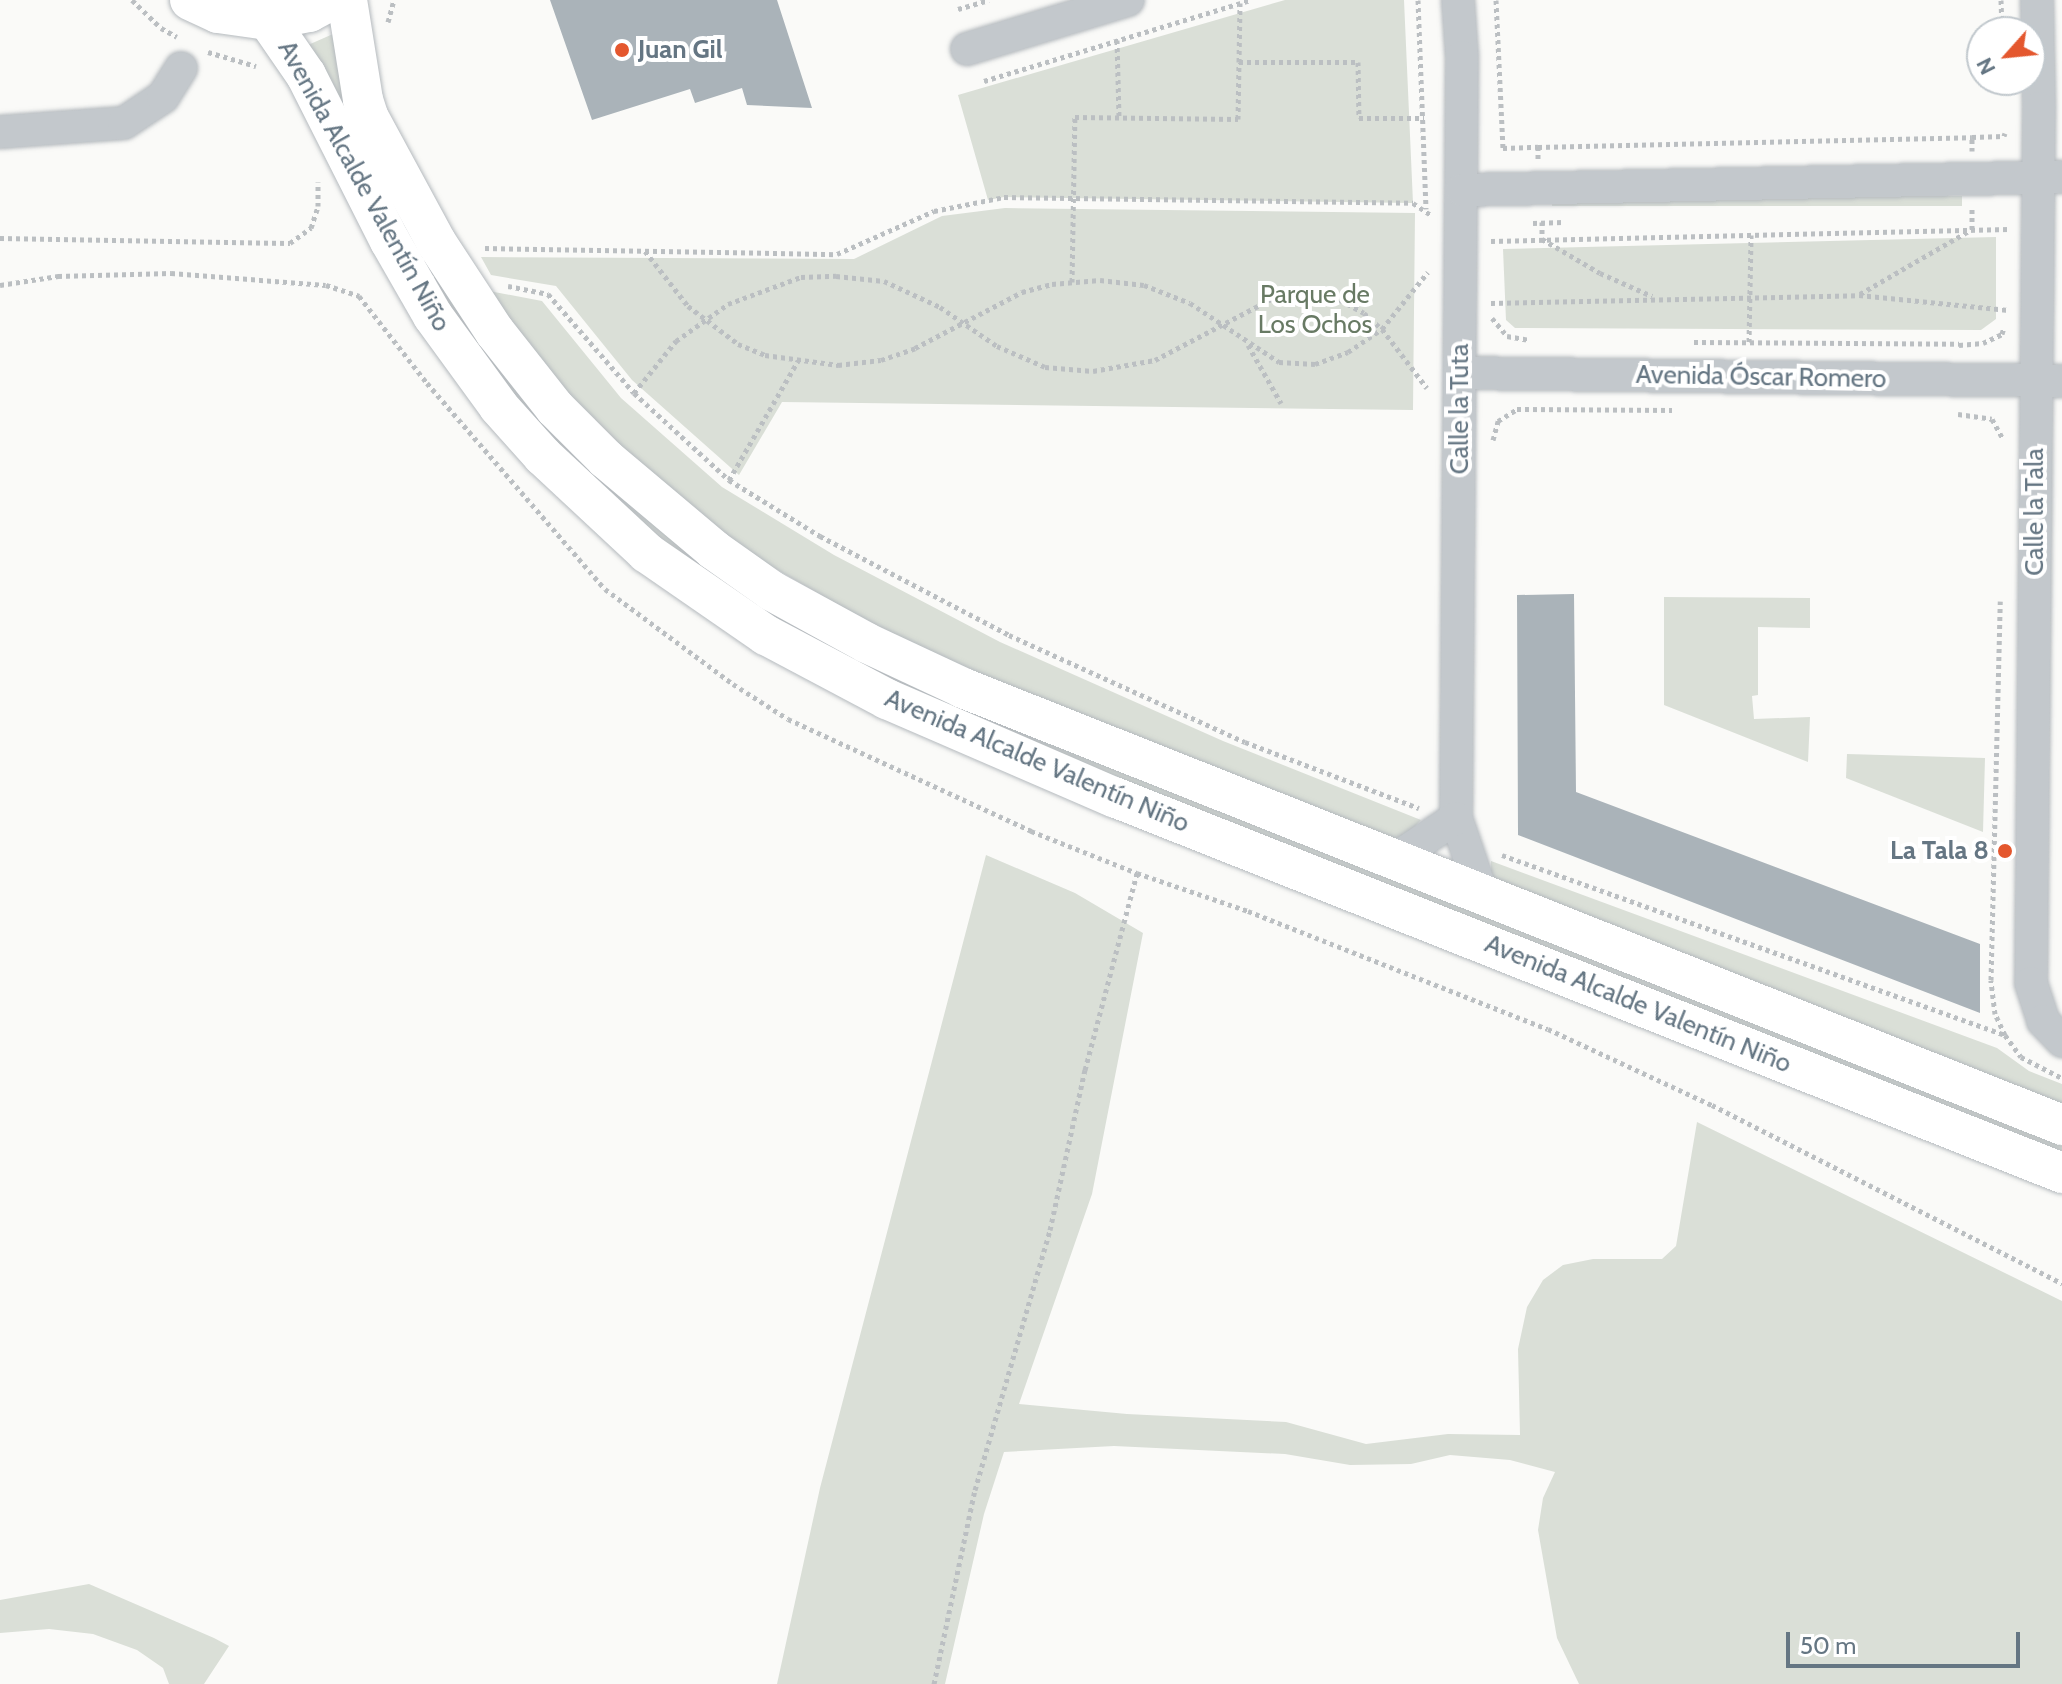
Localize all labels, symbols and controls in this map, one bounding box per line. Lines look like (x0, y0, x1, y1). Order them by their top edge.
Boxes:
north arrow (1966, 16, 2046, 96)
place label: Juan Gil (638, 34, 723, 66)
street label: Avenida Alcalde Valentín Niño (271, 35, 457, 337)
marker: Juan Gil (613, 41, 631, 59)
text: N (1970, 53, 2002, 79)
park label: Parque de Los Ochos (1258, 279, 1372, 340)
street label: Calle la Tuta (1444, 344, 1476, 474)
street label: Avenida Óscar Romero (1635, 359, 1887, 395)
street label: Calle la Tala (2019, 448, 2051, 576)
street label: Avenida Alcalde Valentín Niño (880, 683, 1194, 839)
place label: La Tala 8 (1890, 835, 1989, 867)
marker: La Tala 8 (1996, 842, 2014, 860)
street label: Avenida Alcalde Valentín Niño (1480, 928, 1796, 1080)
scale bar (1790, 1616, 2024, 1666)
text: 50 m (1800, 1631, 1856, 1660)

